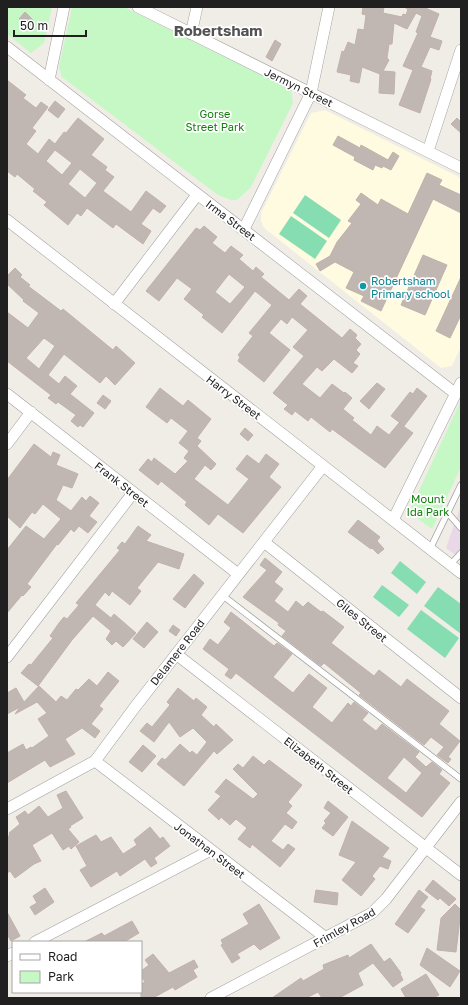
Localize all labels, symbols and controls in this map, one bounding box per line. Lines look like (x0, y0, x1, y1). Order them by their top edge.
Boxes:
scale bar (14, 12, 86, 38)
text: 50 m (20, 18, 48, 33)
district label: Robertsham (174, 21, 262, 39)
street label: Jermyn Street (263, 65, 335, 109)
park label: Gorse Street Park (185, 107, 245, 133)
street label: Irma Street (204, 197, 258, 243)
place label: Robertsham Primary school (371, 274, 451, 300)
marker: Robertsham Primary school (358, 281, 368, 291)
street label: Harry Street (204, 372, 264, 422)
street label: Frank Street (92, 459, 152, 509)
park label: Mount Ida Park (407, 492, 450, 518)
street label: Giles Street (334, 596, 390, 644)
street label: Delamere Road (147, 616, 207, 688)
street label: Elizabeth Street (282, 734, 356, 796)
street label: Jonathan Street (172, 819, 248, 881)
street label: Frimley Road (311, 905, 377, 949)
legend (12, 941, 142, 993)
text: Road (48, 949, 77, 964)
text: Park (48, 969, 74, 984)

